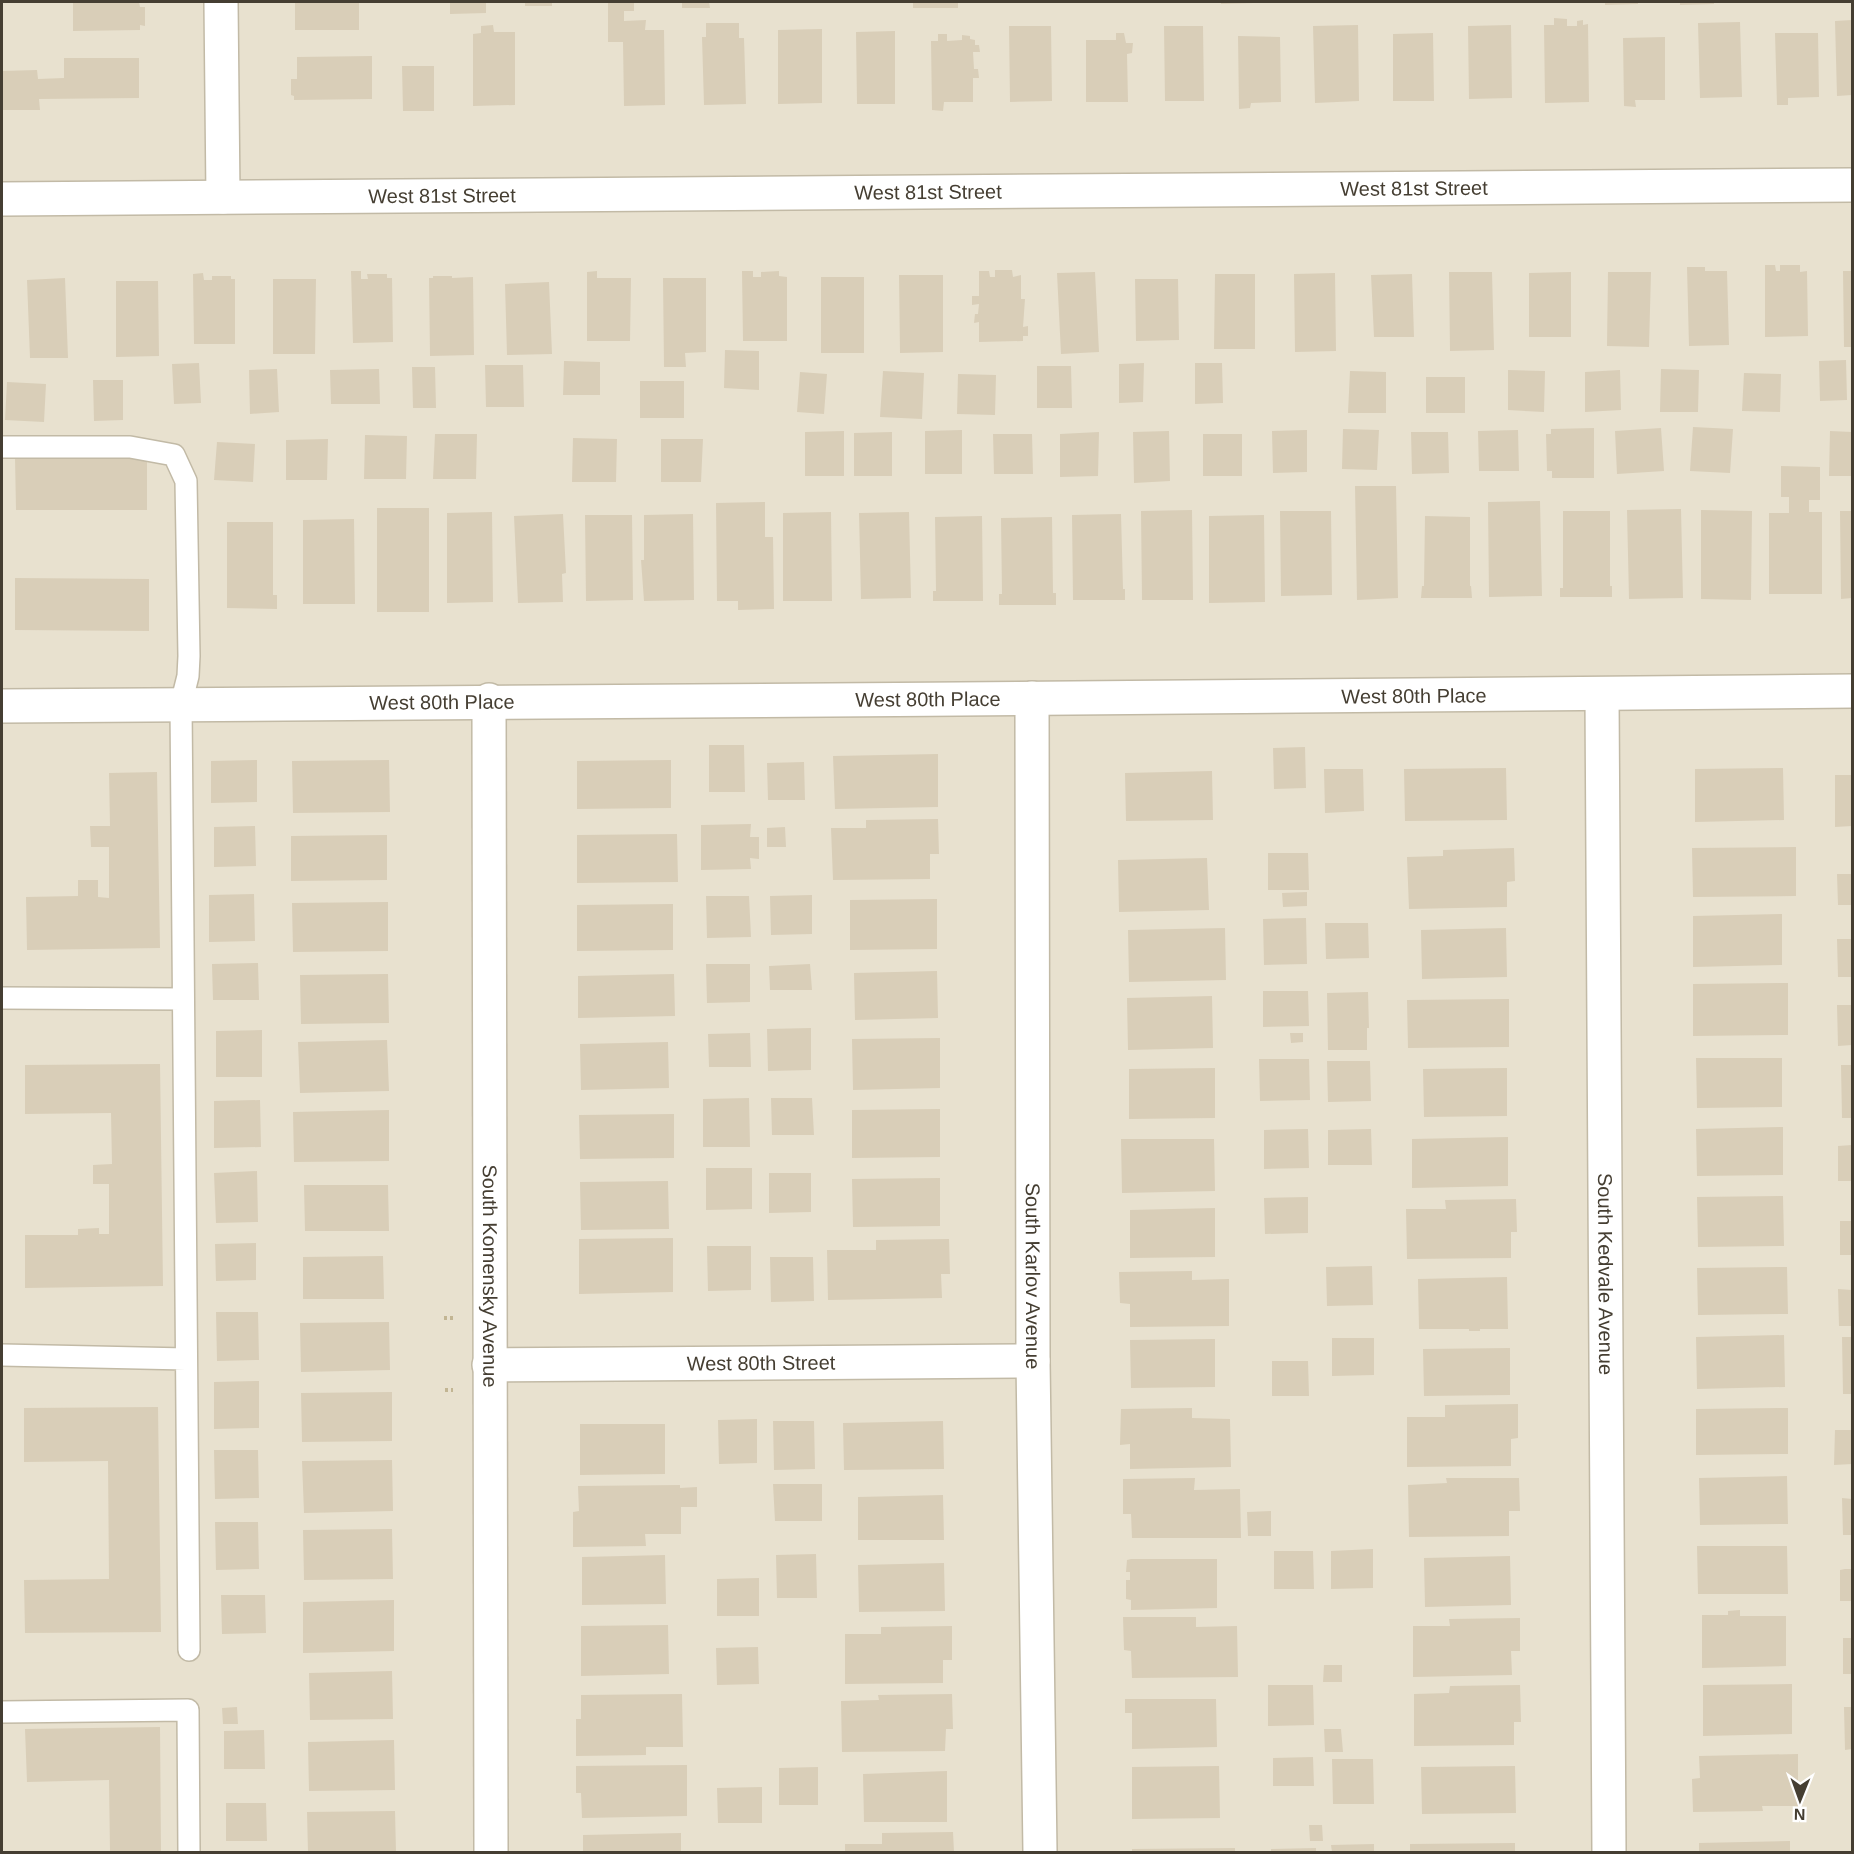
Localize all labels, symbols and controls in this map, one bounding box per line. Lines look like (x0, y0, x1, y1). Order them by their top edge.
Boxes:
street label: West 81st Street (1340, 177, 1488, 200)
street label: West 81st Street (854, 180, 1002, 204)
street label: West 81st Street (368, 184, 516, 207)
street label: West 80th Place (1341, 684, 1487, 708)
street label: West 80th Place (855, 688, 1001, 711)
street label: West 80th Place (369, 691, 515, 714)
street label: South Komensky Avenue (479, 1164, 501, 1388)
street label: South Kedvale Avenue (1594, 1173, 1617, 1375)
street label: South Karlov Avenue (1022, 1183, 1044, 1369)
street label: West 80th Street (687, 1351, 836, 1375)
north arrow (1770, 1770, 1830, 1830)
text: N (1794, 1806, 1806, 1823)

